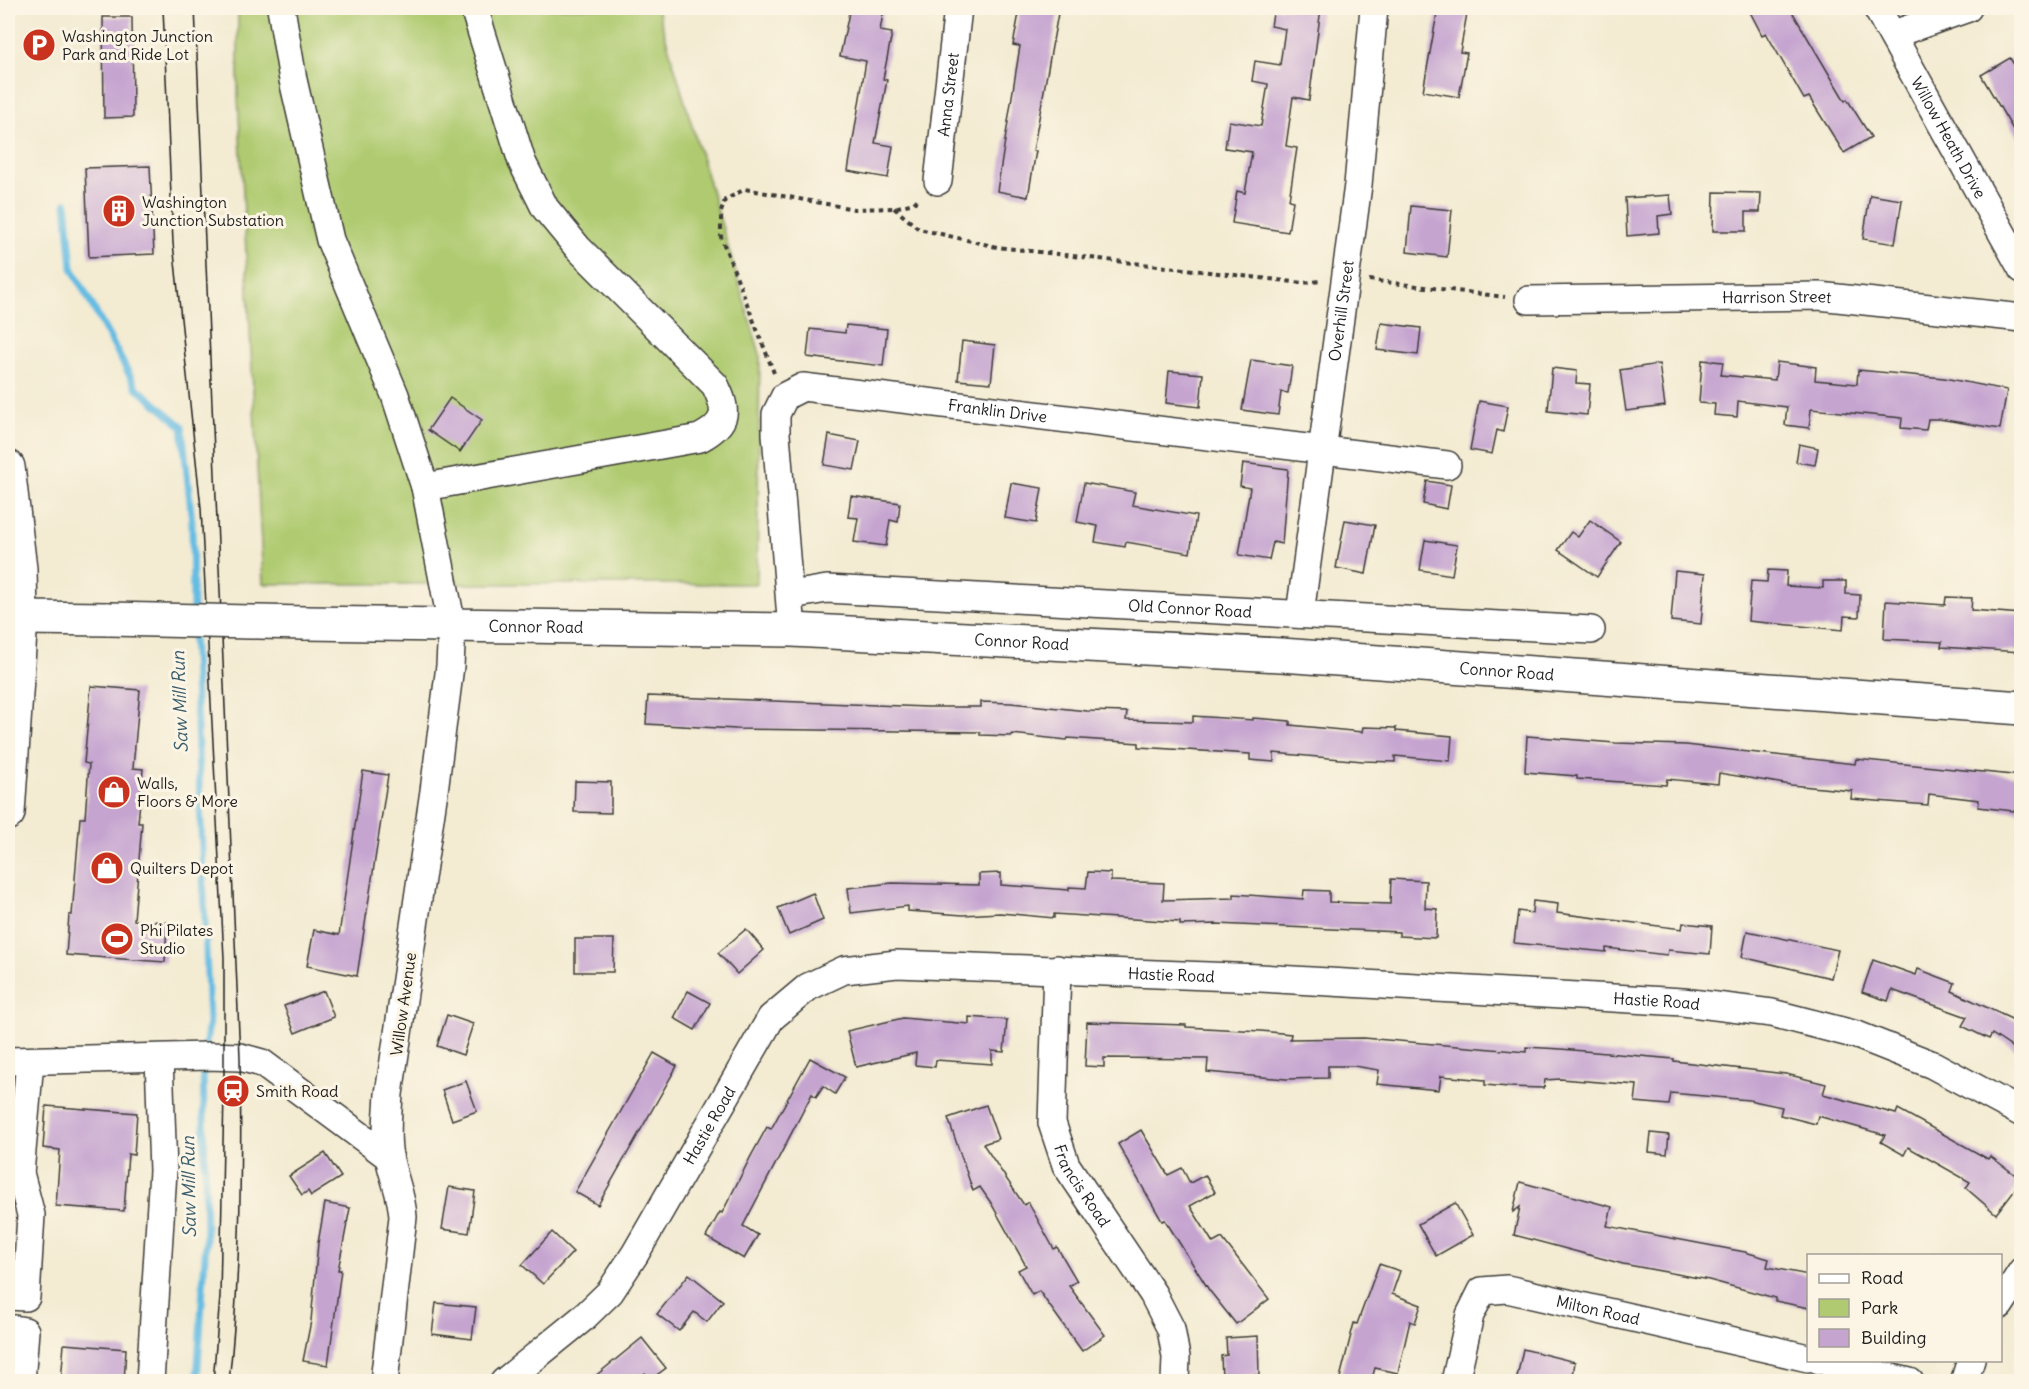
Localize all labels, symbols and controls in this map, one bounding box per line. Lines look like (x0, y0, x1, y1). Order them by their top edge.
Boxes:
place label: Washington Junction Park and Ride Lot (62, 26, 213, 64)
parking icon: Washington Junction Park and Ride Lot (21, 27, 57, 63)
street label: Anna Street (933, 51, 963, 138)
street label: Willow Heath Drive (1907, 73, 1991, 202)
place label: Washington Junction Substation (142, 192, 284, 230)
building icon: Washington Junction Substation (101, 193, 137, 229)
street label: Overhill Street (1324, 258, 1358, 363)
street label: Harrison Street (1722, 286, 1833, 307)
street label: Franklin Drive (947, 395, 1048, 426)
street label: Old Connor Road (1128, 595, 1252, 622)
street label: Connor Road (488, 616, 584, 637)
street label: Connor Road (974, 629, 1070, 654)
water label: Saw Mill Run (166, 650, 193, 753)
street label: Connor Road (1459, 658, 1555, 685)
place label: Walls, Floors & More (137, 773, 238, 811)
shop icon: Walls, Floors & More (96, 774, 132, 810)
shop icon: Quilters Depot (89, 850, 125, 886)
place label: Quilters Depot (130, 858, 234, 878)
place label: Phi Pilates Studio (140, 920, 213, 958)
sports icon: Phi Pilates Studio (99, 921, 135, 957)
street label: Willow Avenue (386, 951, 420, 1057)
street label: Hastie Road (1128, 963, 1215, 986)
street label: Hastie Road (1613, 988, 1701, 1014)
station icon: Smith Road (215, 1073, 251, 1109)
place label: Smith Road (256, 1081, 338, 1101)
street label: Hastie Road (679, 1083, 739, 1168)
water label: Saw Mill Run (176, 1135, 201, 1238)
street label: Francis Road (1050, 1142, 1115, 1231)
legend (1807, 1254, 2002, 1362)
text: Road (1861, 1266, 1904, 1289)
street label: Milton Road (1554, 1291, 1642, 1329)
text: Park (1861, 1296, 1898, 1319)
text: Building (1861, 1326, 1926, 1349)

